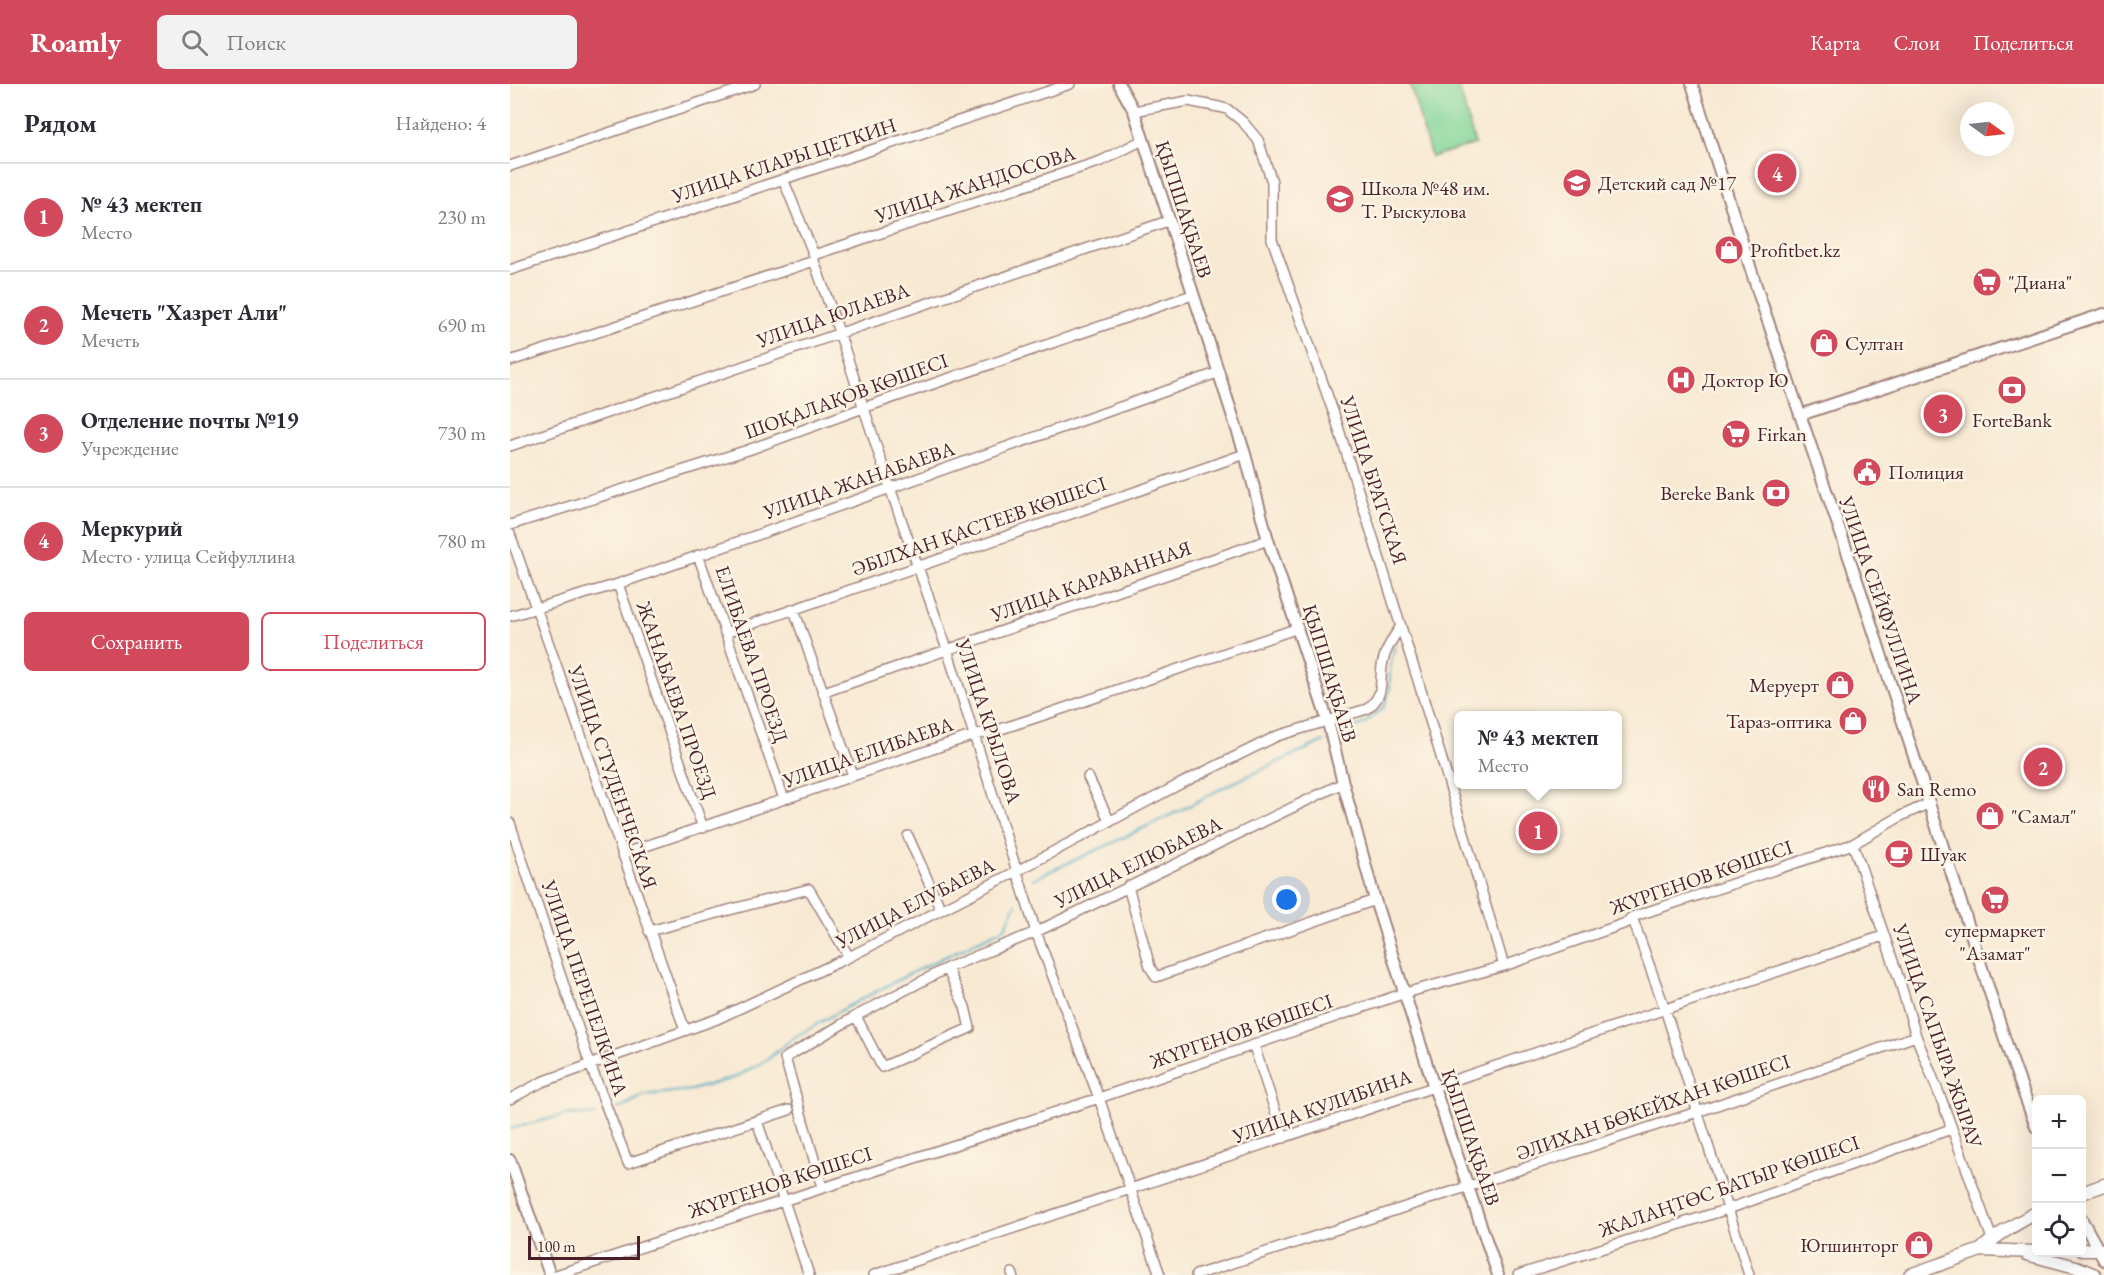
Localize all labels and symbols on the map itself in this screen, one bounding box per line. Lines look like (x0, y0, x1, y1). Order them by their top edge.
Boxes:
north arrow (1960, 102, 2014, 156)
street label: УЛИЦА КЛАРЫ ЦЕТКИН (668, 111, 900, 209)
street label: ҚЫПШАҚБАЕВ (1150, 137, 1218, 281)
street label: УЛИЦА ЖАНДОСОВА (871, 139, 1079, 229)
pin: 4 (1758, 150, 1796, 196)
school or university icon: Детский сад №17 (1561, 167, 1593, 199)
place label: Детский сад №17 (1598, 170, 1736, 196)
place label: Школа №48 им. Т. Рыскулова (1361, 175, 1490, 224)
school or university icon: Школа №48 им. Т. Рыскулова (1324, 183, 1356, 215)
shop icon: Profitbet.kz (1713, 234, 1745, 266)
place label: Profitbet.kz (1750, 237, 1841, 263)
supermarket icon: "Диана" (1971, 266, 2003, 298)
place label: "Диана" (2008, 269, 2072, 295)
street label: УЛИЦА ЮЛАЕВА (752, 277, 913, 354)
shop icon: Султан (1808, 327, 1840, 359)
place label: Султан (1845, 330, 1904, 356)
street label: ШОҚАЛАҚОВ КӨШЕСІ (741, 347, 952, 445)
hospital icon: Доктор Ю (1665, 364, 1697, 396)
place label: Доктор Ю (1702, 367, 1789, 393)
bank icon: ForteBank (1996, 374, 2028, 406)
street label: УЛИЦА БРАТСКАЯ (1334, 392, 1413, 568)
pin: 3 (1924, 392, 1962, 436)
place label: ForteBank (1972, 407, 2053, 433)
supermarket icon: Firkan (1720, 418, 1752, 450)
place label: Firkan (1757, 421, 1807, 447)
street label: УЛИЦА ЖАНАБАЕВА (759, 435, 958, 525)
public building icon: Полиция (1851, 456, 1883, 488)
place label: Полиция (1888, 459, 1964, 485)
street label: ӘБІЛХАН ҚАСТЕЕВ КӨШЕСІ (848, 470, 1110, 582)
bank icon: Bereke Bank (1760, 477, 1792, 509)
place label: Bereke Bank (1660, 480, 1756, 506)
street label: УЛИЦА СЕЙФУЛЛИНА (1833, 492, 1929, 707)
street label: УЛИЦА КАРАВАННАЯ (986, 534, 1195, 628)
street label: ЕЛИБАЕВА ПРОЕЗД (710, 562, 794, 746)
street label: ЖАНАБАЕВА ПРОЕЗД (631, 597, 723, 802)
street label: ҚЫПШАҚБАЕВ (1297, 601, 1363, 745)
street label: УЛИЦА КРЫЛОВА (950, 634, 1028, 807)
street label: УЛИЦА СТУДЕНЧЕСКАЯ (562, 661, 664, 892)
shop icon: Меруерт (1824, 669, 1856, 701)
place label: Меруерт (1749, 672, 1819, 698)
shop icon: Тараз-оптика (1837, 705, 1869, 737)
place label: Тараз-оптика (1726, 708, 1832, 734)
street label: УЛИЦА ЕЛИБАЕВА (778, 711, 957, 794)
pin: 2 (2024, 744, 2062, 790)
restaurant icon: San Remo (1860, 773, 1892, 805)
place label: San Remo (1897, 776, 1976, 802)
shop icon: "Самал" (1974, 800, 2006, 832)
place label: "Самал" (2011, 803, 2076, 829)
pin: 1 (1518, 808, 1558, 854)
street label: УЛИЦА ЕЛЮБАЕВА (1049, 810, 1226, 914)
street label: ЖҮРГЕНОВ КӨШЕСІ (1605, 833, 1796, 921)
cafe icon: Шуак (1883, 838, 1915, 870)
place label: Шуак (1920, 841, 1967, 867)
street label: УЛИЦА ЕЛУБАЕВА (830, 852, 999, 955)
street label: УЛИЦА ПЕРЕПЕЛКИНА (536, 876, 634, 1099)
supermarket icon: супермаркет "Азамат" (1979, 884, 2011, 916)
your location (1272, 885, 1301, 914)
place label: супермаркет "Азамат" (1945, 917, 2045, 966)
street label: УЛИЦА САПЫРА ЖЫРАУ (1887, 919, 1989, 1152)
street label: ЖҮРГЕНОВ КӨШЕСІ (1145, 987, 1336, 1075)
street label: ӘЛИХАН БӨКЕЙХАН КӨШЕСІ (1513, 1048, 1793, 1166)
street label: УЛИЦА КУЛИБИНА (1228, 1063, 1415, 1149)
street label: ҚЫПШАҚБАЕВ (1435, 1065, 1507, 1209)
street label: ЖАЛАҢТӨС БАТЫР КӨШЕСІ (1594, 1129, 1863, 1243)
street label: ЖҮРГЕНОВ КӨШЕСІ (684, 1140, 875, 1224)
shop icon: Югшинторг (1903, 1229, 1935, 1261)
place label: Югшинторг (1800, 1232, 1898, 1258)
scale bar (528, 1233, 640, 1260)

